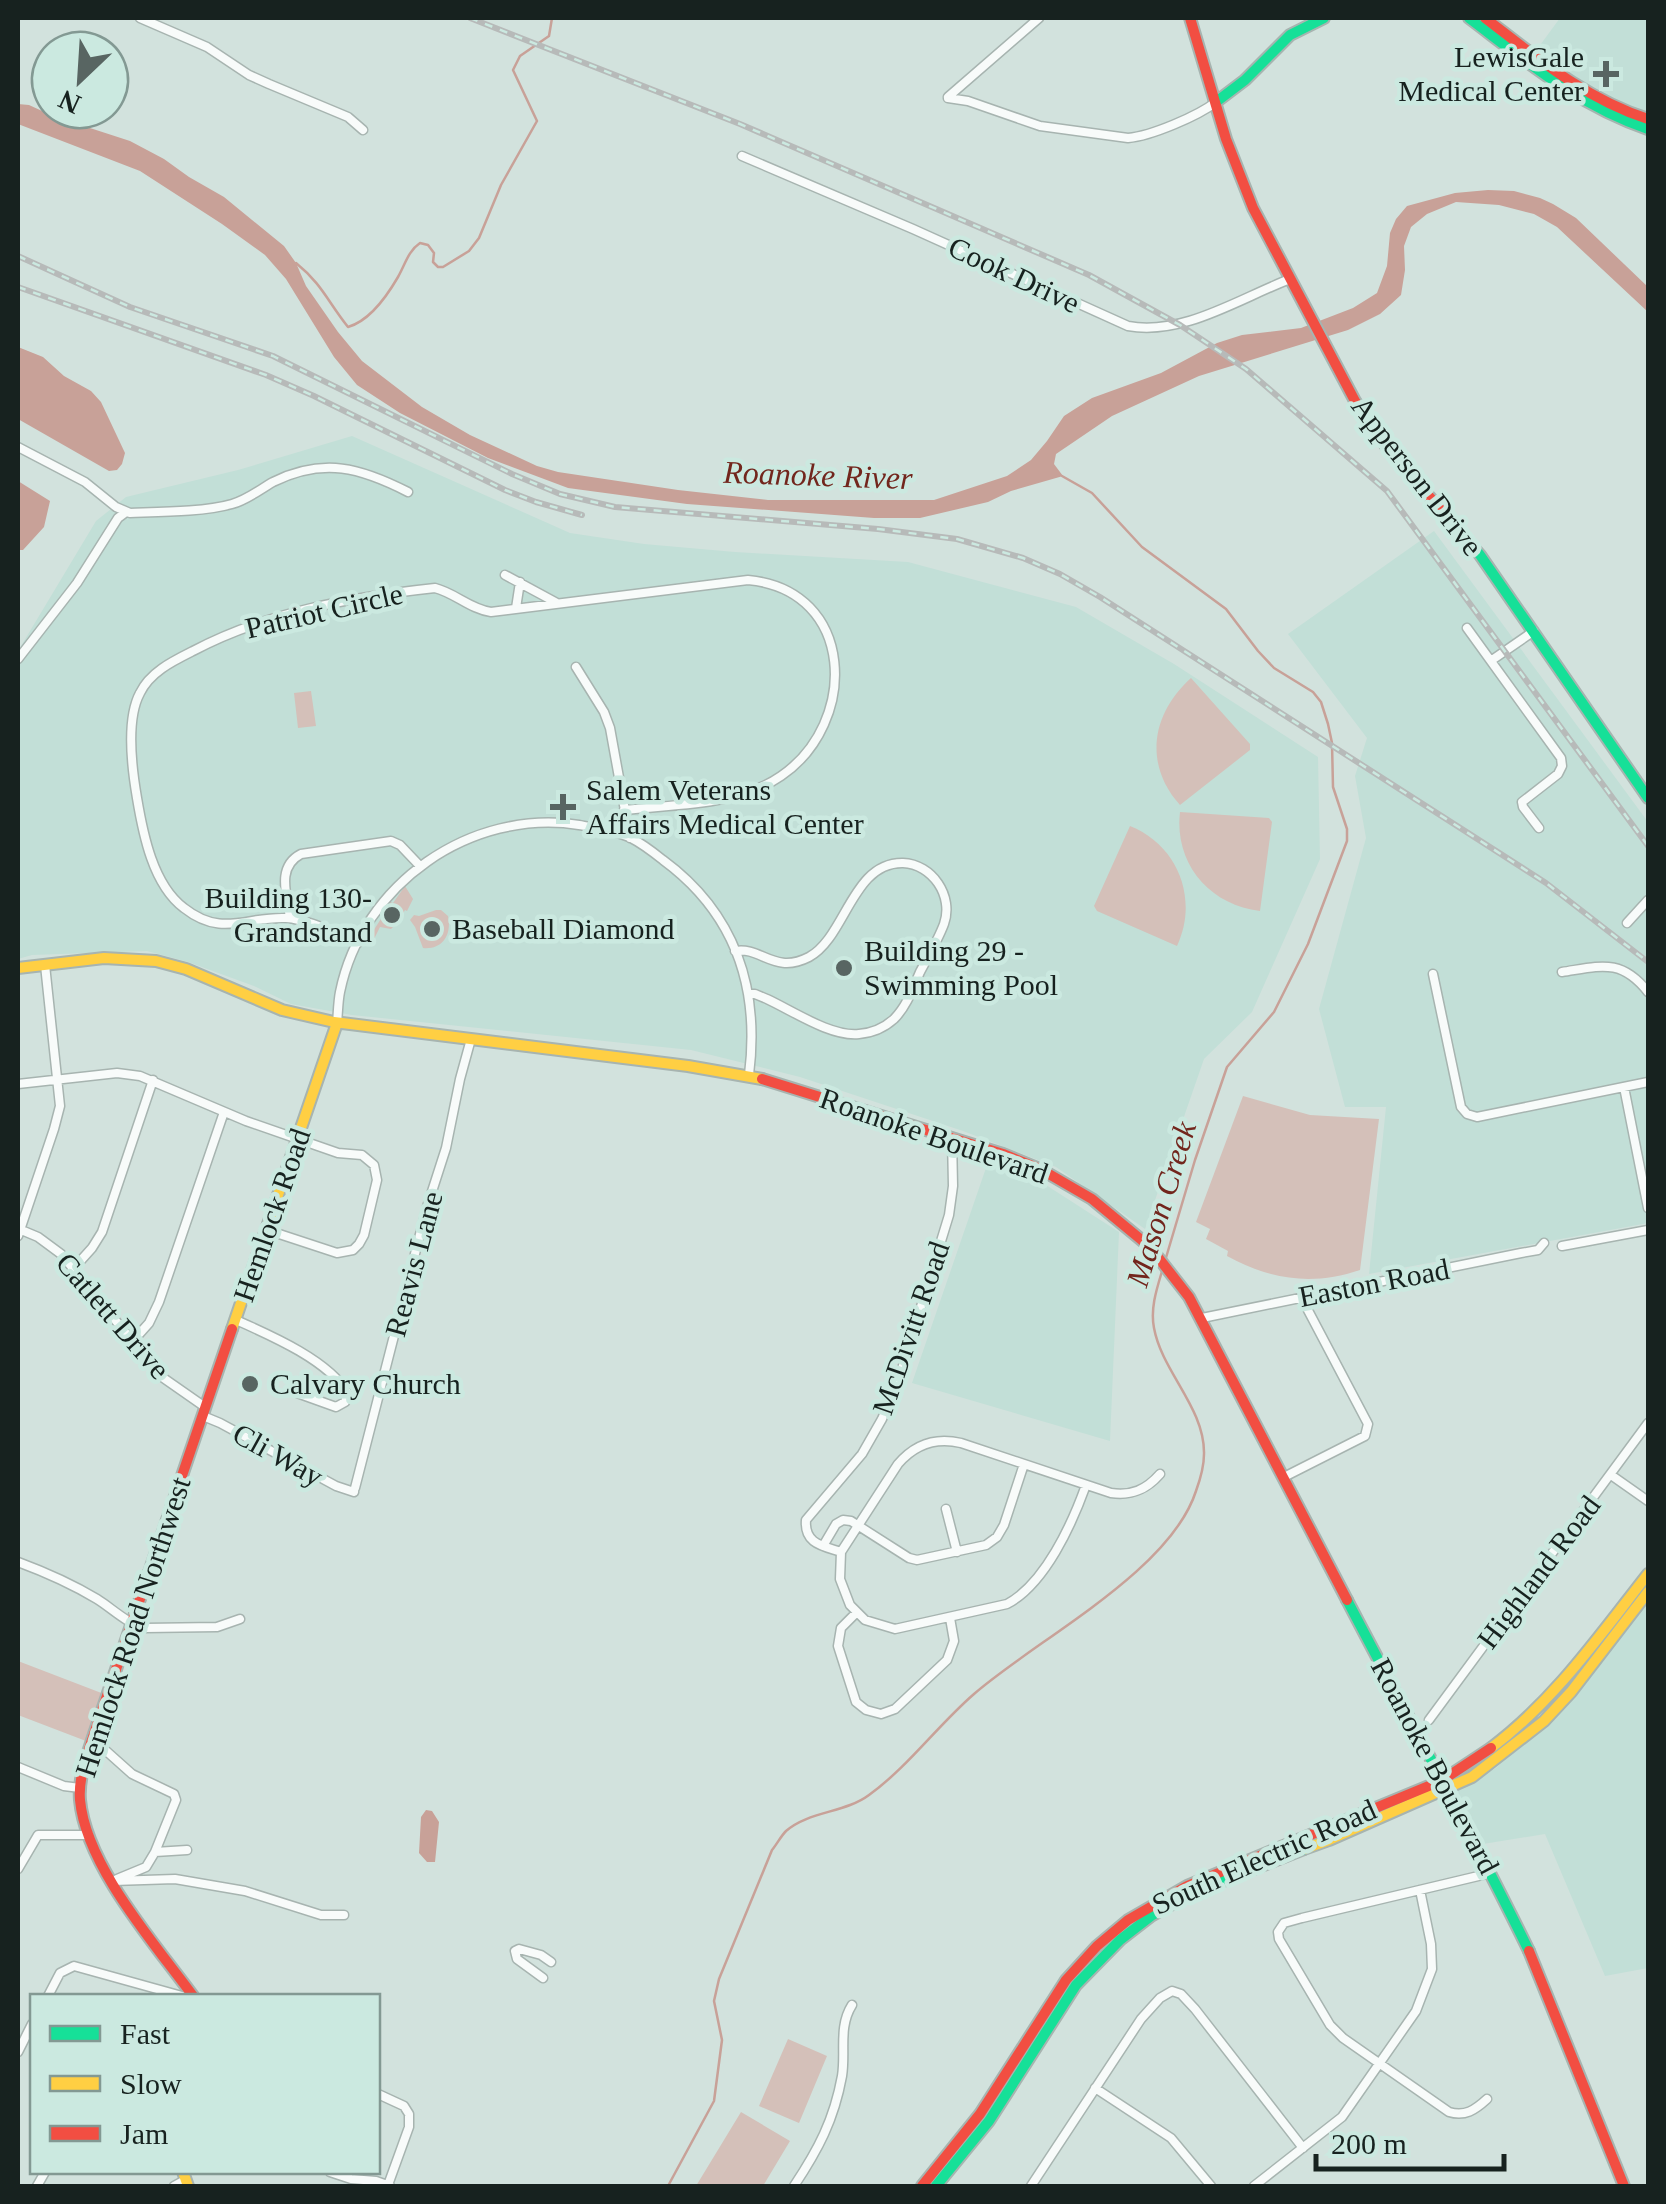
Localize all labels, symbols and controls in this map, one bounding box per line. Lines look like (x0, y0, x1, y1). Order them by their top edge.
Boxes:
north arrow (30, 30, 130, 130)
place label: LewisGale Medical Center (1398, 40, 1584, 107)
marker: LewisGale Medical Center (1593, 61, 1619, 87)
text: N (54, 84, 85, 121)
street label: Cook Drive (943, 230, 1085, 319)
street label: Apperson Drive (1345, 390, 1490, 562)
water label: Roanoke River (722, 454, 914, 496)
street label: Patriot Circle (242, 576, 406, 645)
place label: Salem Veterans Affairs Medical Center (586, 773, 864, 840)
marker: Salem Veterans Affairs Medical Center (550, 794, 576, 820)
place label: Building 130- Grandstand (204, 881, 372, 948)
marker: Building 130- Grandstand (381, 904, 403, 926)
place label: Baseball Diamond (452, 912, 674, 945)
marker: Baseball Diamond (421, 918, 443, 940)
place label: Building 29 - Swimming Pool (864, 934, 1058, 1001)
marker: Building 29 - Swimming Pool (833, 957, 855, 979)
street label: Roanoke Boulevard (816, 1081, 1053, 1190)
water label: Mason Creek (1119, 1117, 1203, 1292)
street label: Hemlock Road (226, 1124, 317, 1306)
street label: Reavis Lane (378, 1188, 449, 1340)
street label: McDivitt Road (865, 1237, 956, 1419)
street label: Catlett Drive (50, 1246, 177, 1385)
street label: Easton Road (1296, 1252, 1452, 1313)
place label: Calvary Church (270, 1367, 461, 1400)
marker: Calvary Church (239, 1373, 261, 1395)
street label: Cli Way (227, 1416, 329, 1493)
street label: Hemlock Road Northwest (68, 1472, 197, 1781)
street label: Highland Road (1471, 1489, 1607, 1654)
street label: Roanoke Boulevard (1365, 1652, 1506, 1879)
street label: South Electric Road (1147, 1792, 1381, 1921)
legend (30, 1994, 380, 2174)
text: Fast (120, 2017, 171, 2050)
text: Slow (120, 2067, 182, 2100)
scale bar (1316, 2109, 1504, 2171)
text: Jam (120, 2117, 168, 2150)
text: 200 m (1331, 2127, 1407, 2160)

